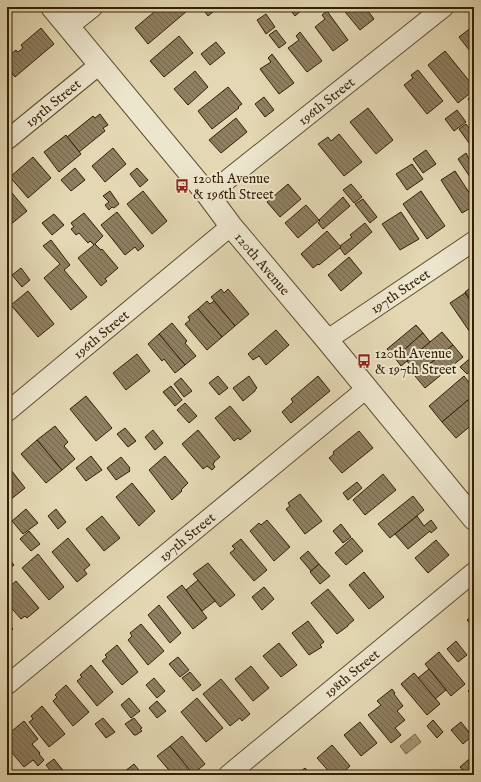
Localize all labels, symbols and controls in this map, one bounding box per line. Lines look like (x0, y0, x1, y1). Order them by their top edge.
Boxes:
street label: 196th Street (295, 74, 359, 130)
street label: 195th Street (22, 75, 85, 132)
place label: 120th Avenue & 196th Street (193, 170, 274, 204)
bus stop icon: 120th Avenue & 196th Street (174, 178, 190, 194)
street label: 120th Avenue (230, 229, 294, 300)
street label: 197th Street (367, 265, 434, 318)
street label: 196th Street (70, 306, 133, 363)
place label: 120th Avenue & 197th Street (375, 345, 457, 379)
bus stop icon: 120th Avenue & 197th Street (356, 353, 372, 369)
street label: 197th Street (155, 509, 220, 566)
street label: 198th Street (320, 646, 384, 702)

